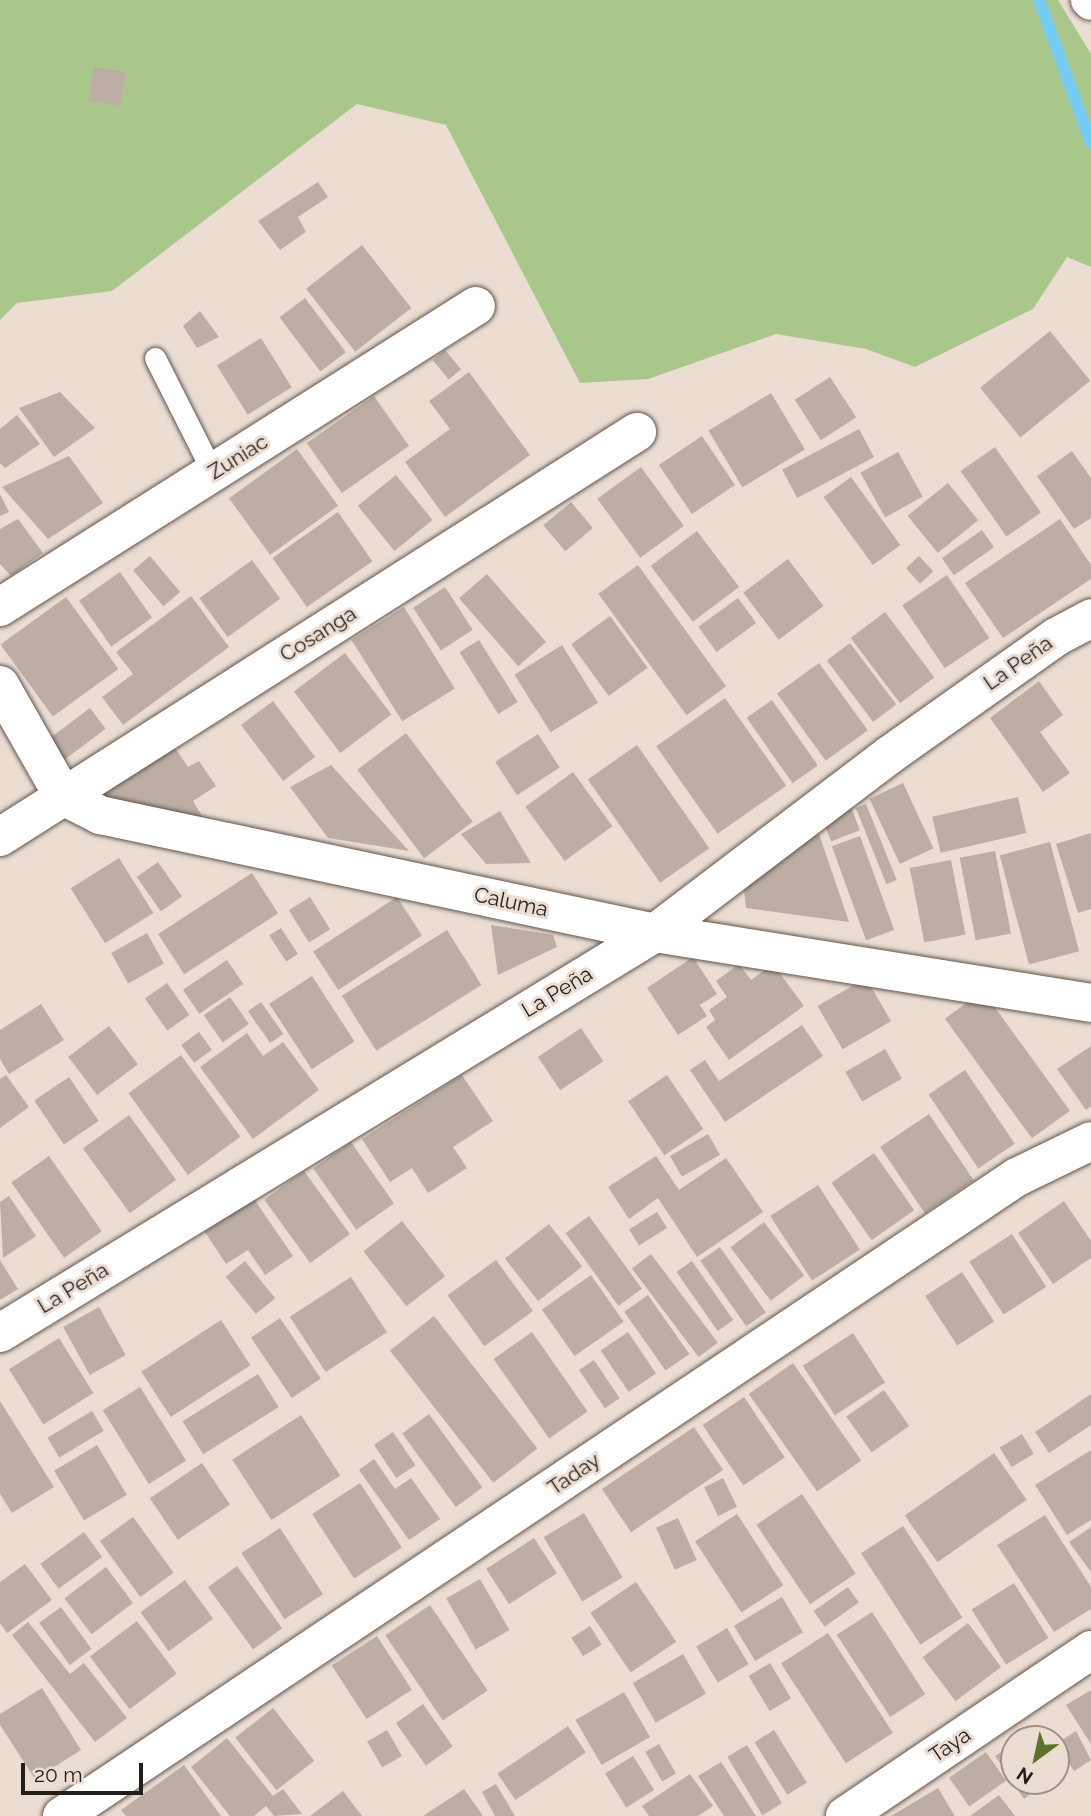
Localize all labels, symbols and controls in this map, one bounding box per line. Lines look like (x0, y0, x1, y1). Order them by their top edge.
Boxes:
street label: Zuniac (204, 429, 272, 485)
street label: Cosanga (275, 601, 361, 667)
street label: La Peña (979, 630, 1057, 696)
street label: Caluma (472, 882, 550, 922)
street label: La Peña (517, 961, 597, 1023)
street label: La Peña (33, 1257, 113, 1319)
street label: Taday (543, 1447, 605, 1501)
street label: Taya (925, 1722, 975, 1768)
north arrow (1000, 1725, 1070, 1795)
scale bar (24, 1750, 147, 1794)
text: 20 m (34, 1762, 82, 1787)
text: N (1013, 1763, 1037, 1789)

